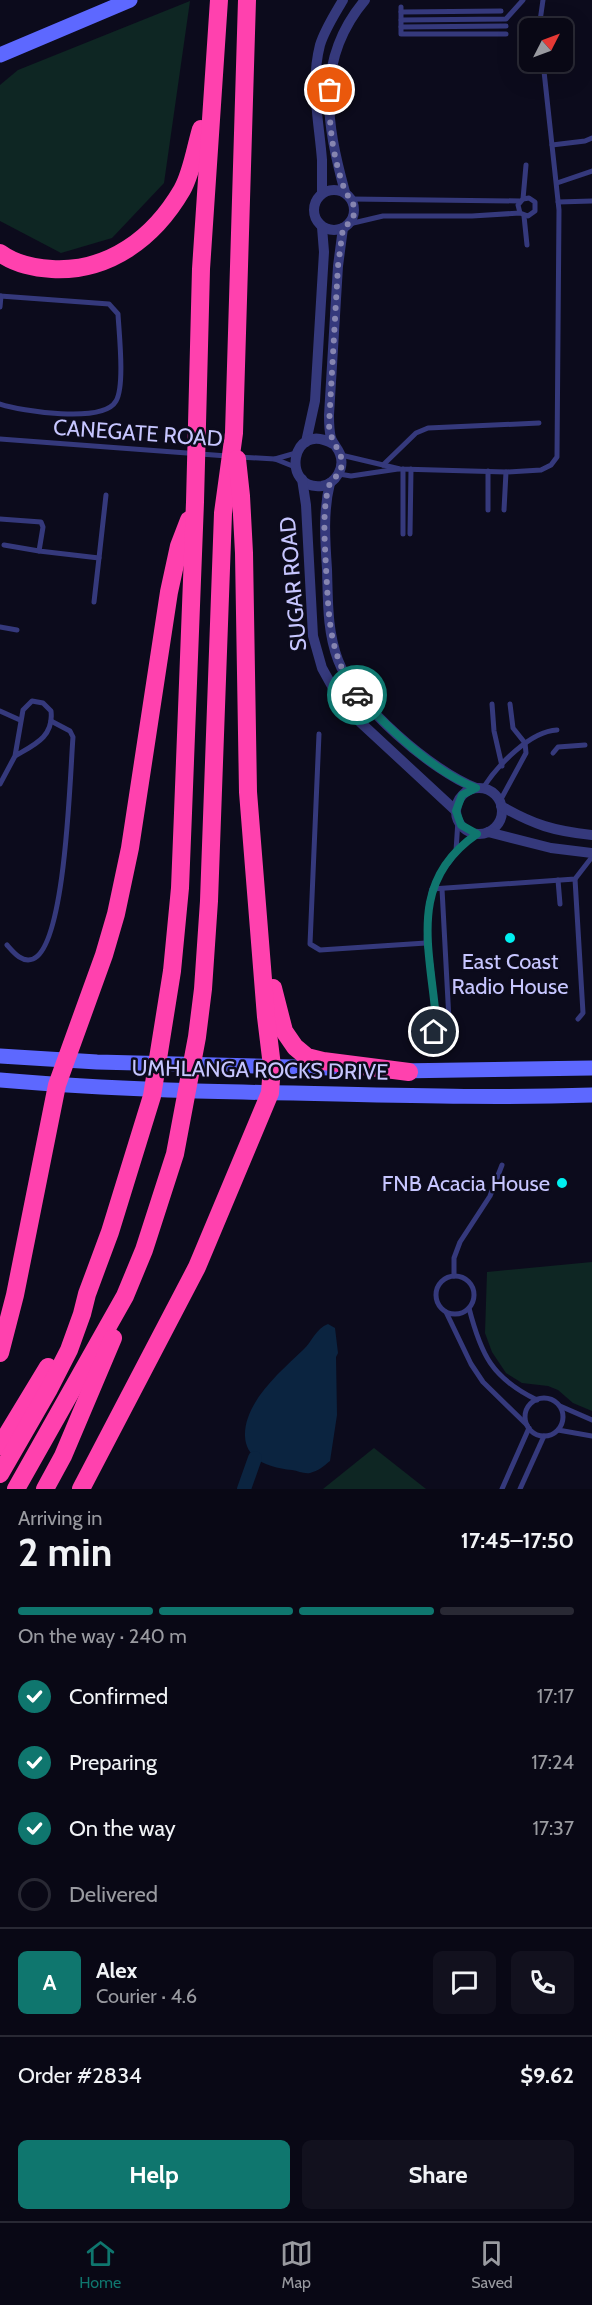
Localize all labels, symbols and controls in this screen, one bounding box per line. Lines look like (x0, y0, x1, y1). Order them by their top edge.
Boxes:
north arrow (519, 18, 573, 72)
map controls (519, 18, 573, 72)
pin (304, 64, 355, 115)
icon: bag (313, 73, 346, 106)
street label: CANEGATE ROAD (52, 414, 224, 452)
street label: SUGAR ROAD (274, 516, 312, 652)
courier (327, 665, 387, 725)
icon: car (341, 679, 374, 712)
marker: East Coast Radio House (503, 931, 517, 945)
place label: East Coast Radio House (452, 948, 568, 1000)
pin (408, 1006, 459, 1057)
icon: home (417, 1015, 450, 1048)
street label: UMHLANGA ROCKS DRIVE (131, 1054, 389, 1086)
place label: FNB Acacia House (382, 1170, 550, 1197)
marker: FNB Acacia House (555, 1176, 569, 1190)
text: Arriving in (18, 1506, 102, 1530)
text: 17:45–17:50 (461, 1527, 574, 1554)
text: 2 min (18, 1528, 112, 1576)
text: On the way · 240 m (18, 1624, 187, 1648)
icon: check (18, 1680, 51, 1713)
text: Confirmed (69, 1683, 168, 1710)
text: 17:17 (537, 1684, 574, 1708)
icon: check (18, 1746, 51, 1779)
text: Preparing (69, 1749, 157, 1776)
text: 17:24 (531, 1750, 574, 1774)
icon: check (18, 1812, 51, 1845)
text: On the way (69, 1815, 176, 1842)
text: 17:37 (532, 1816, 574, 1840)
text: Delivered (69, 1881, 158, 1908)
button: chat (433, 1951, 496, 2014)
button: phone (511, 1951, 574, 2014)
text: Alex (96, 1957, 137, 1984)
text: A (43, 1969, 56, 1996)
text: Courier · 4.6 (96, 1984, 197, 2008)
text: Order #2834 (18, 2062, 142, 2089)
text: $9.62 (520, 2062, 574, 2089)
button: Help (18, 2140, 290, 2209)
button: Share (302, 2140, 574, 2209)
tab: Home (79, 2237, 121, 2292)
tab: Map (280, 2237, 313, 2292)
tab: Saved (471, 2237, 513, 2292)

